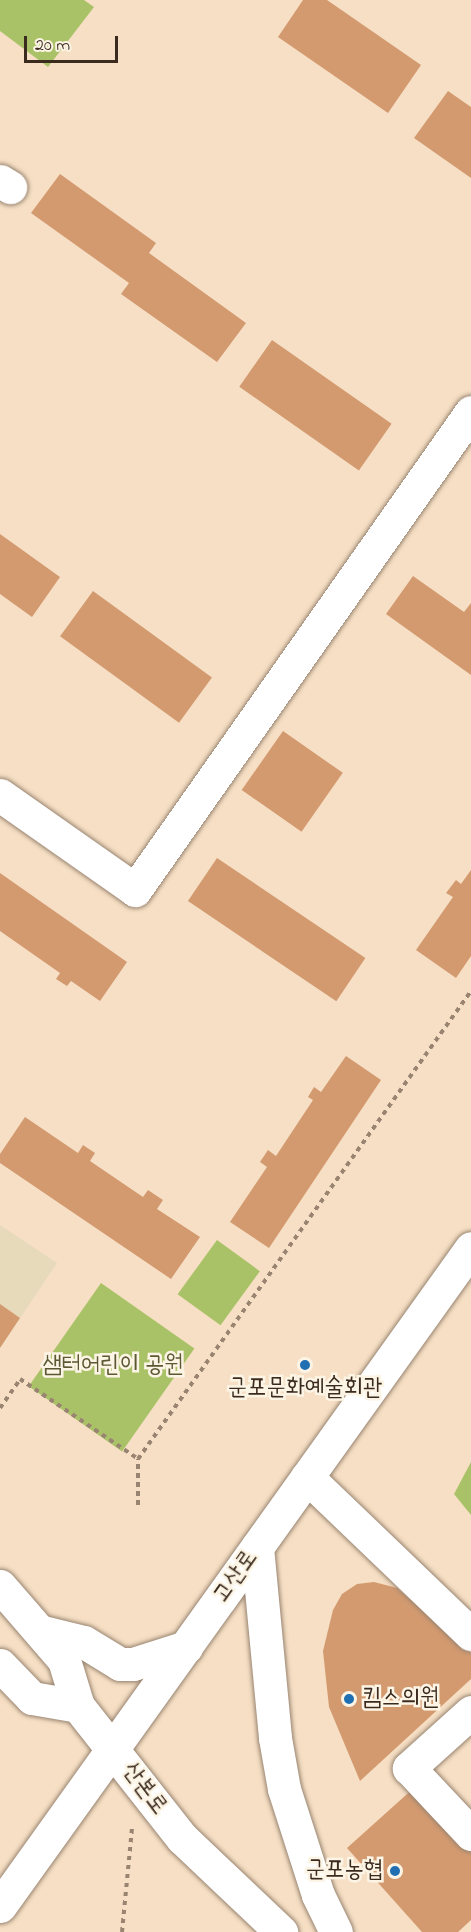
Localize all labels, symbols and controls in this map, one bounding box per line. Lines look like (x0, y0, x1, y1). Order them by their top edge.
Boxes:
scale bar (27, 24, 122, 62)
text: 20 m (35, 33, 70, 59)
park label: 샘터어린이 공원 (42, 1352, 184, 1380)
marker: 군포문화예술회관 (298, 1358, 312, 1372)
place label: 군포문화예술회관 (228, 1375, 382, 1403)
street label: 고산로 (208, 1545, 264, 1609)
place label: 킴스의원 (362, 1685, 439, 1713)
marker: 킴스의원 (340, 1690, 358, 1708)
street label: 산본로 (115, 1757, 173, 1821)
place label: 군포농협 (306, 1857, 383, 1885)
marker: 군포농협 (388, 1864, 402, 1878)

